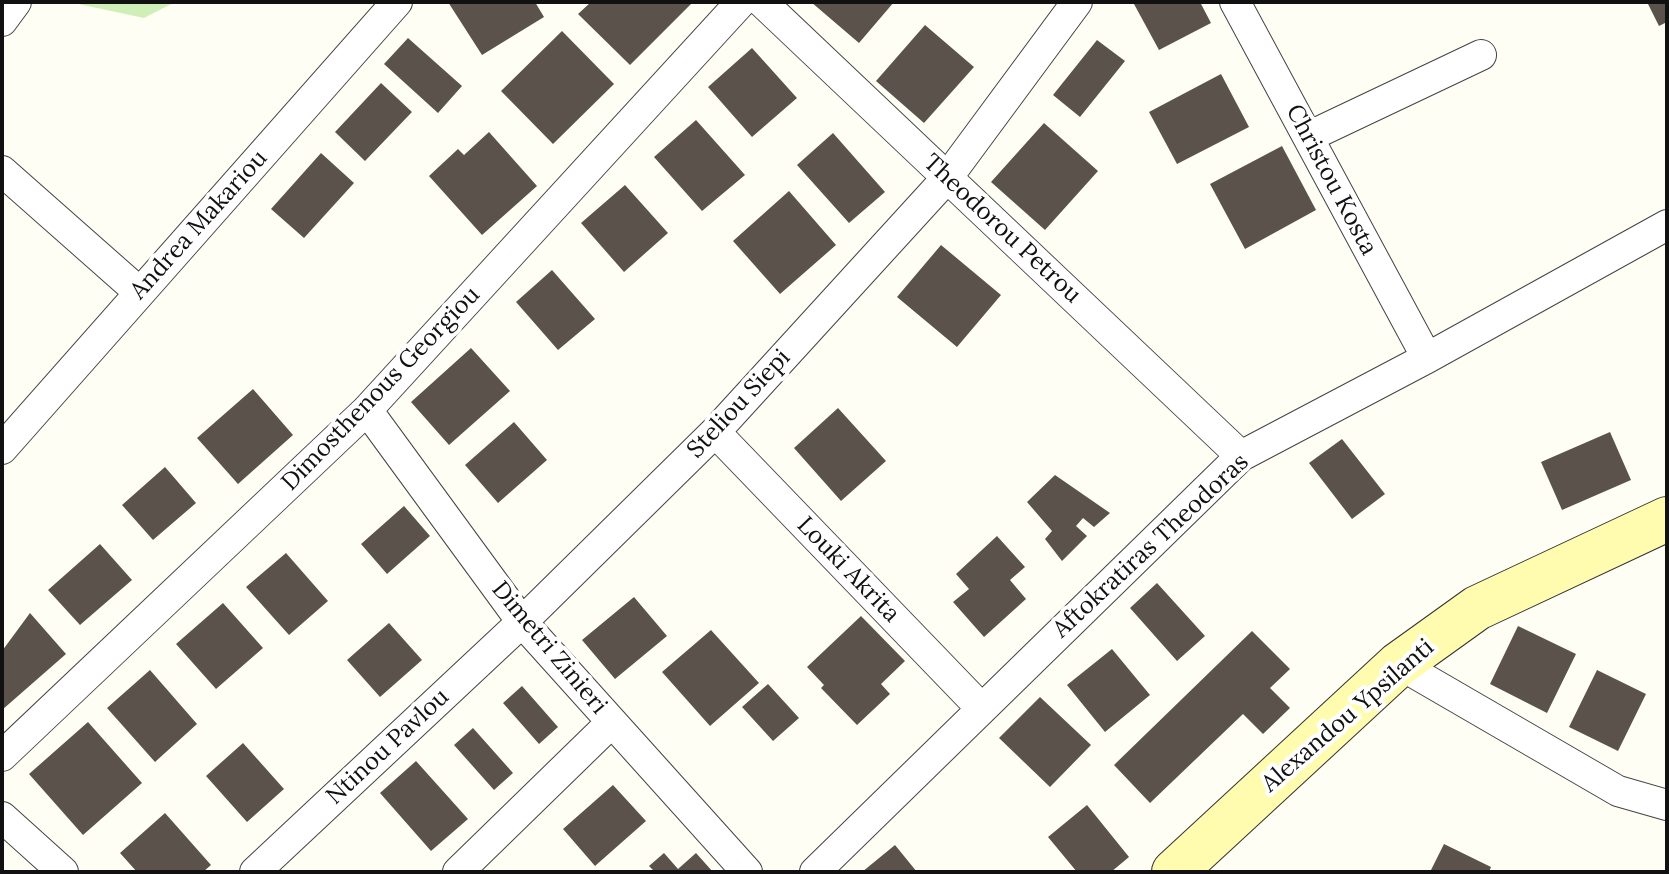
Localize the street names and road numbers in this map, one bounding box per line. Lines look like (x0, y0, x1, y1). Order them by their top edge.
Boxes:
street label: Christou Kosta (1279, 100, 1383, 260)
street label: Andrea Makariou (124, 144, 274, 306)
street label: Theodorou Petrou (917, 149, 1087, 309)
street label: Dimosthenous Georgiou (276, 281, 486, 497)
street label: Steliou Siepi (681, 344, 797, 464)
street label: Aftokratiras Theodoras (1047, 448, 1255, 644)
street label: Louki Akrita (791, 511, 905, 629)
street label: Dimetri Zinieri (485, 576, 613, 720)
street label: Alexandou Ypsilanti (1256, 633, 1440, 799)
street label: Ntinou Pavlou (321, 683, 455, 811)

